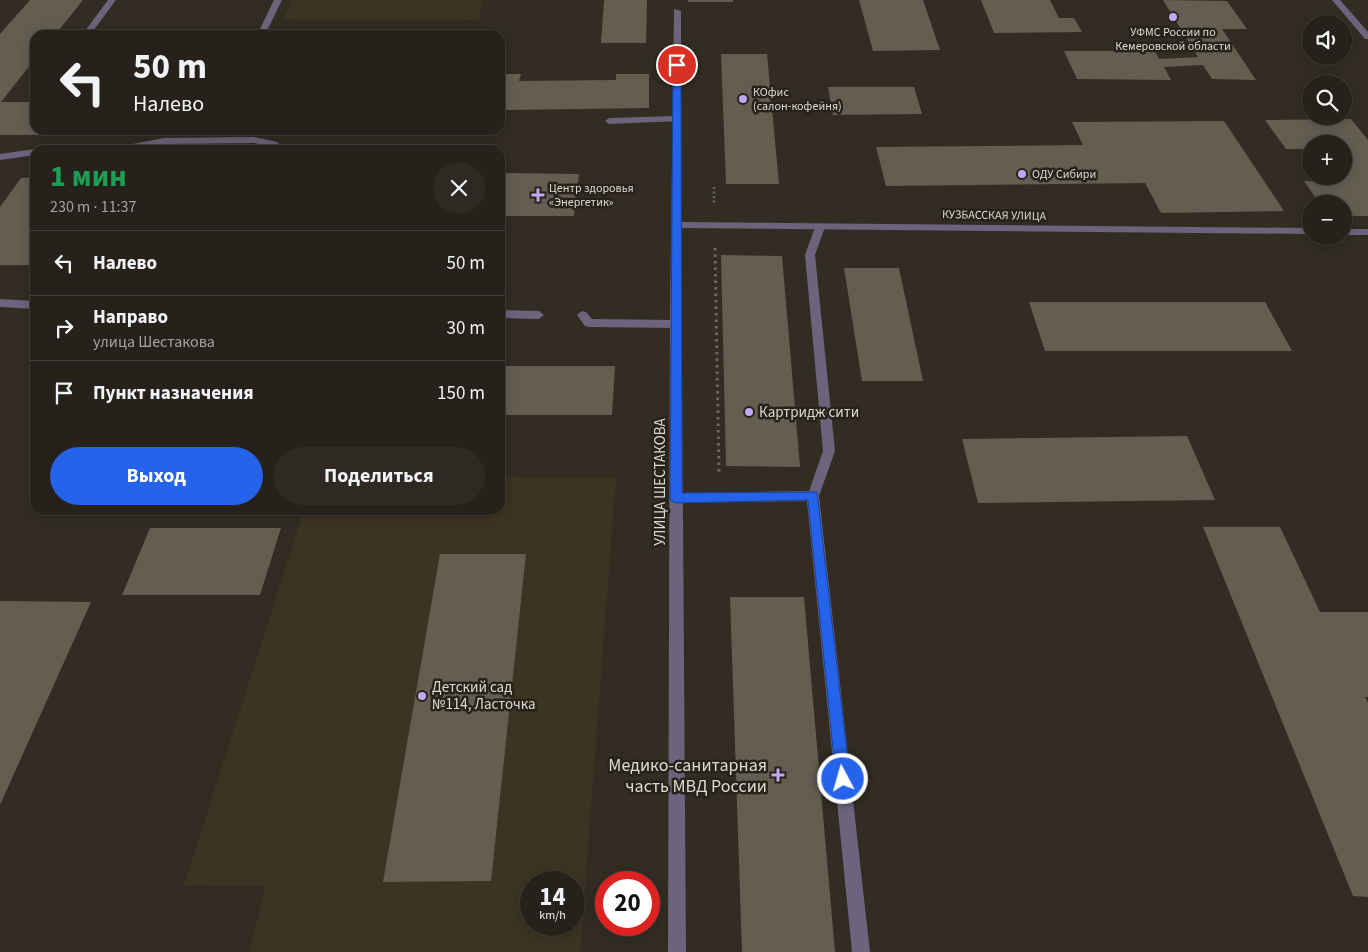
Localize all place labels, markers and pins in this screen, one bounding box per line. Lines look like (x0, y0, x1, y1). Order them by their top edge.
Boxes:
marker: УФМС России по Кемеровской области (1167, 11, 1179, 23)
place label: УФМС России по Кемеровской области (1115, 24, 1231, 55)
pin (656, 44, 698, 86)
place label: КОфис (салон-кофейня) (753, 84, 842, 115)
marker: КОфис (салон-кофейня) (737, 93, 749, 105)
place label: ОДУ Сибири (1032, 166, 1096, 183)
marker: ОДУ Сибири (1016, 168, 1028, 180)
place label: Центр здоровья «Энергетик» (549, 180, 634, 211)
marker: Центр здоровья «Энергетик» (531, 188, 545, 202)
place label: Картридж сити (759, 402, 859, 423)
marker: Картридж сити (743, 406, 755, 418)
place label: Детский сад №114, Ласточка (432, 677, 536, 715)
marker: Детский сад №114, Ласточка (416, 690, 428, 702)
place label: Медико-санитарная часть МВД России (608, 753, 767, 799)
marker: Медико-санитарная часть МВД России (771, 768, 785, 782)

